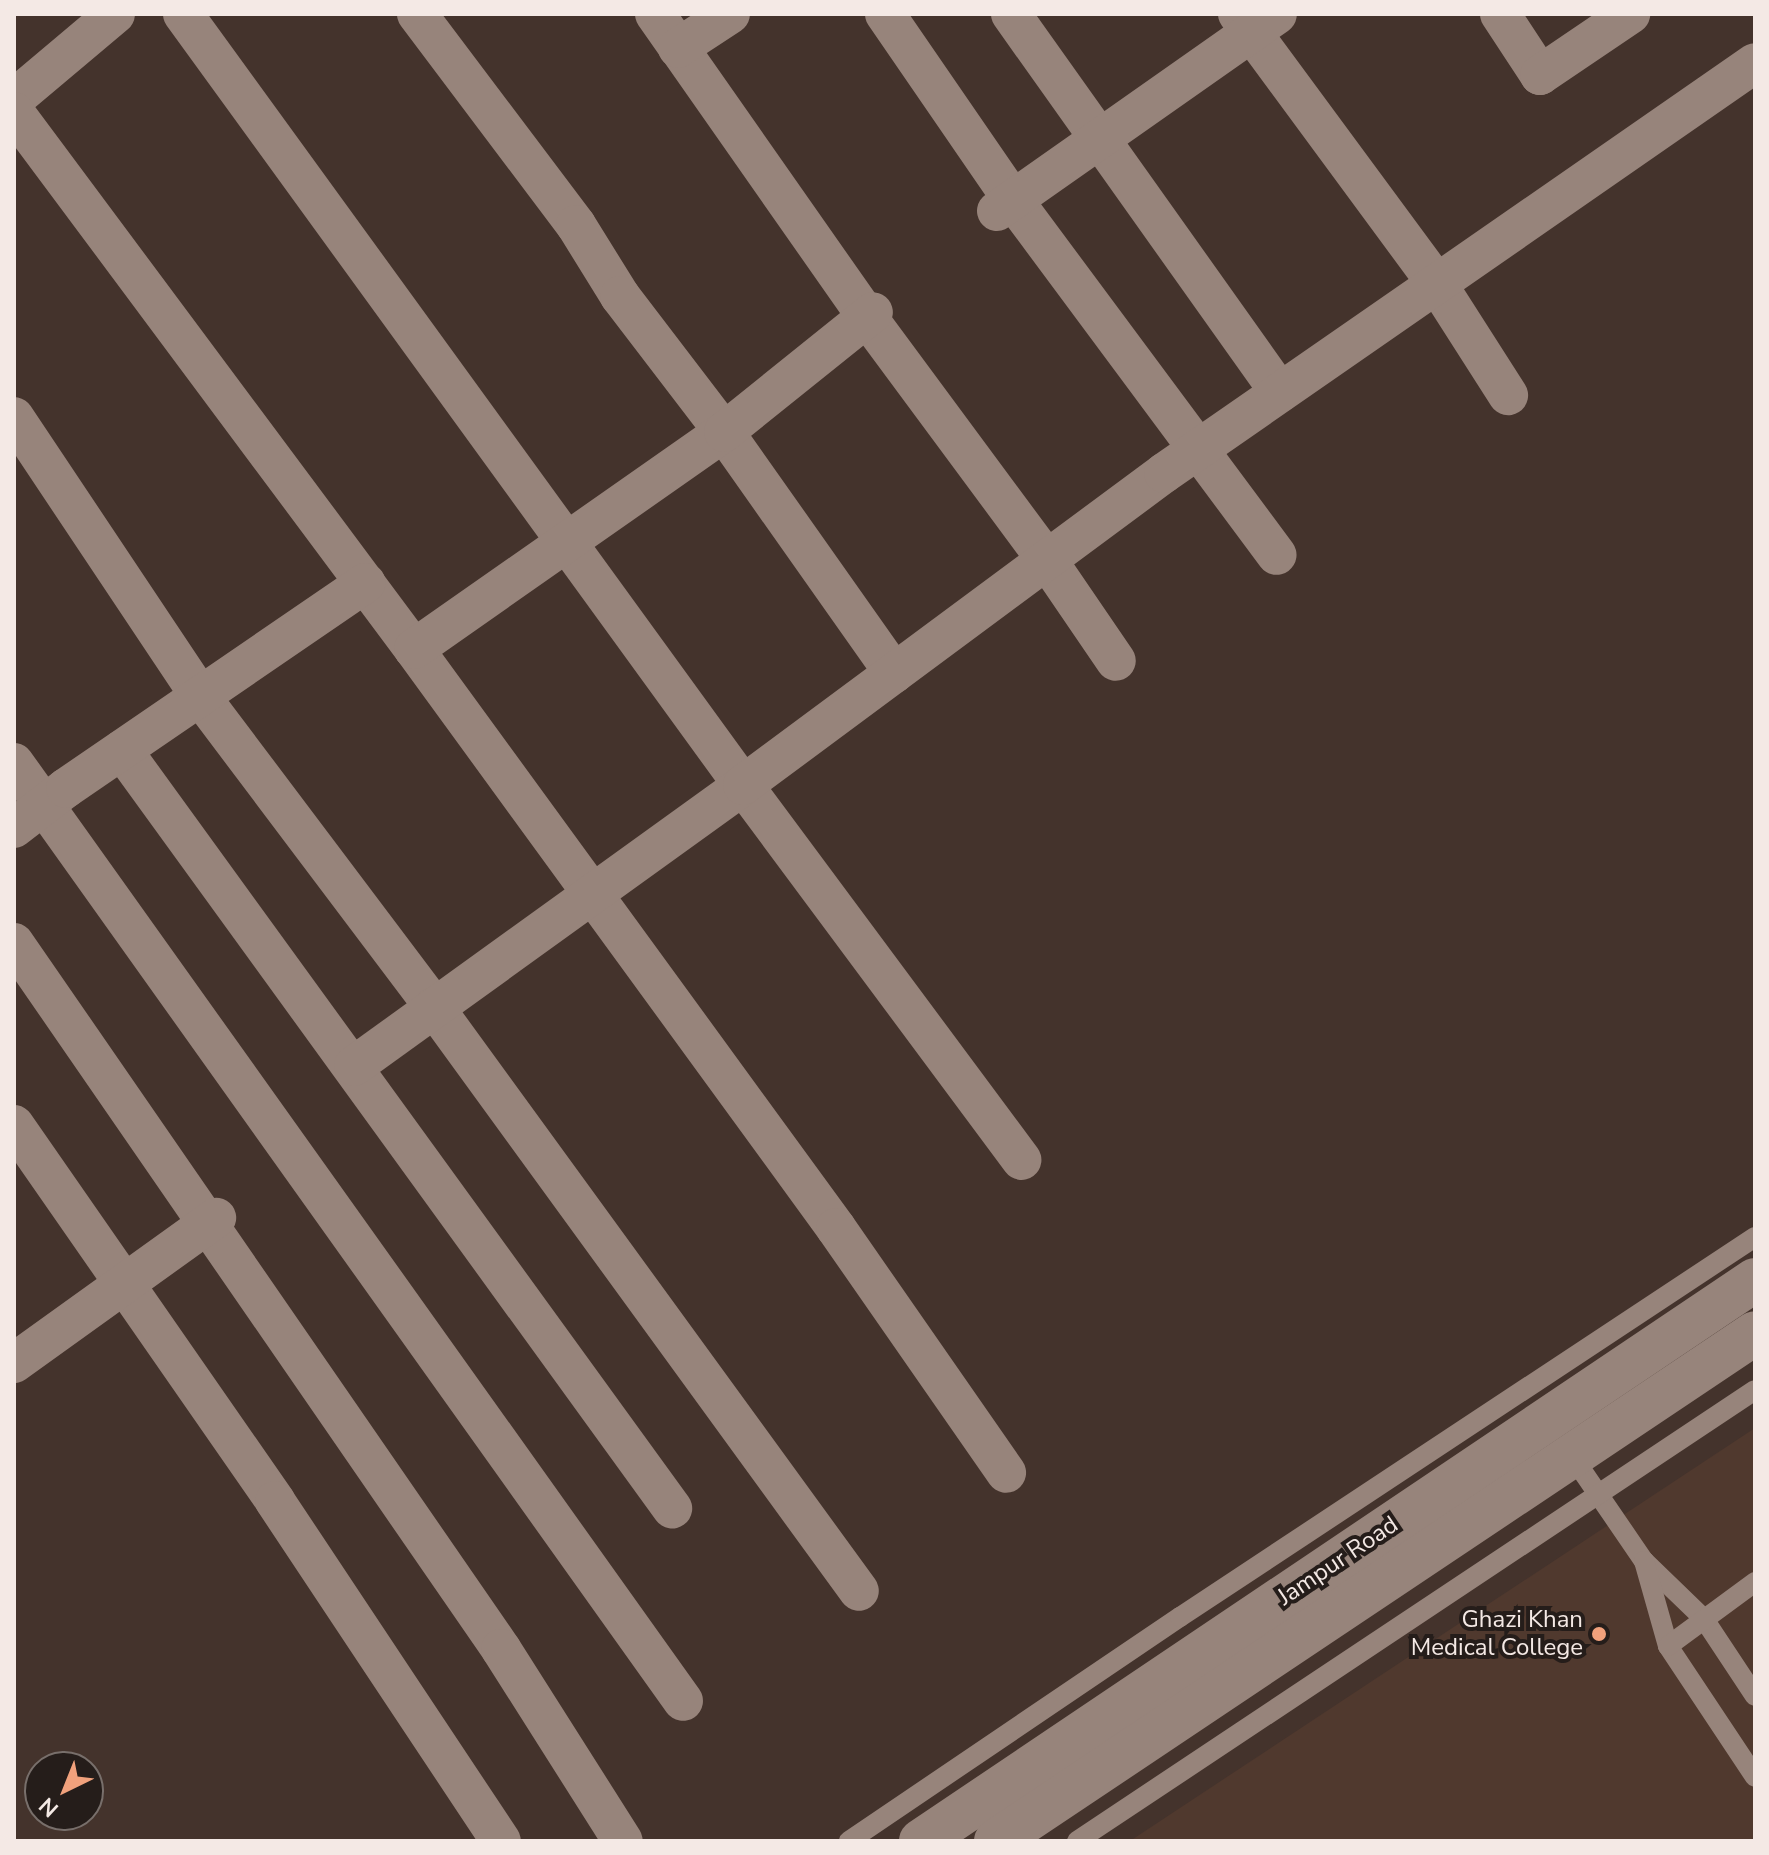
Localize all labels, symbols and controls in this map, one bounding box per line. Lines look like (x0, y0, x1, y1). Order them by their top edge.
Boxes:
street label: Jampur Road (1272, 1510, 1404, 1612)
place label: Ghazi Khan Medical College (1411, 1606, 1583, 1662)
marker: Ghazi Khan Medical College (1590, 1625, 1608, 1643)
north arrow (24, 1751, 104, 1831)
text: N (33, 1791, 65, 1824)

